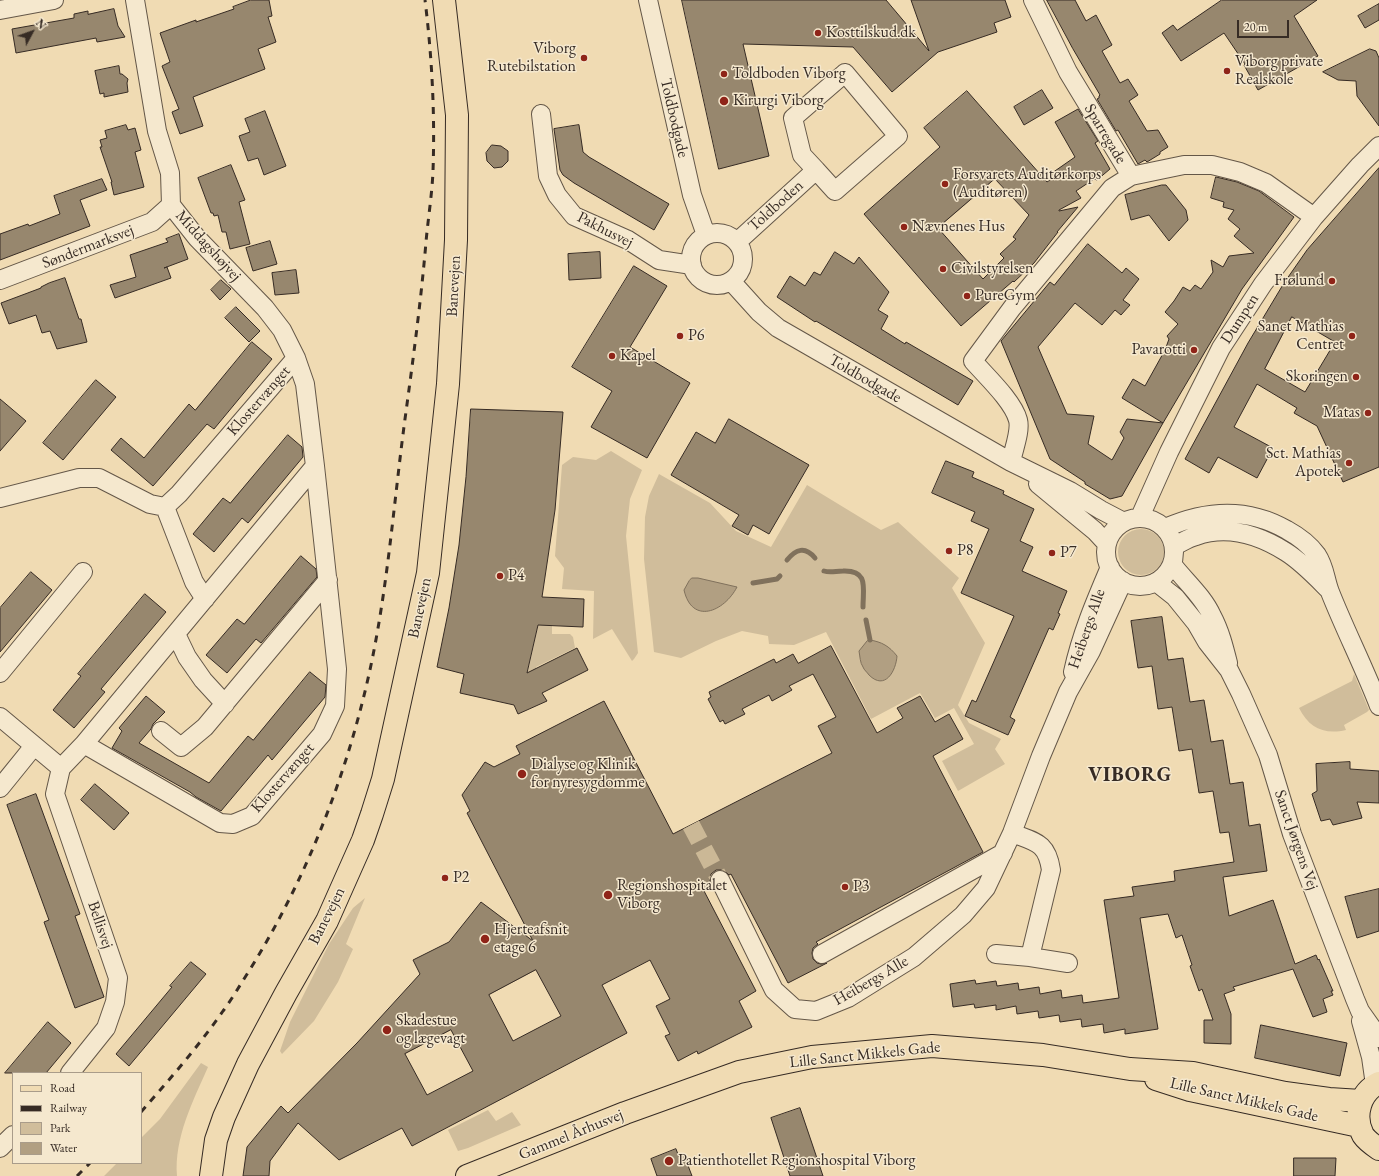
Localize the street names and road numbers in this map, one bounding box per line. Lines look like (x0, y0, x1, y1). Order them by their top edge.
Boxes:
street label: Toldbodgade (656, 77, 692, 159)
street label: Sparregade (1080, 101, 1130, 167)
street label: Toldboden (744, 176, 808, 236)
street label: Middagshøjvej (171, 206, 245, 286)
street label: Pakhusvej (574, 208, 636, 252)
street label: Søndermarksvej (39, 221, 137, 273)
street label: Banevejen (443, 255, 465, 317)
street label: Dumpen (1217, 290, 1263, 348)
street label: Toldbodgade (825, 351, 905, 407)
street label: Klostervænget (223, 362, 295, 440)
street label: Banevejen (404, 576, 436, 640)
street label: Heibergs Alle (1064, 587, 1110, 671)
street label: Klostervænget (247, 739, 319, 817)
street label: Sanct Jørgens Vej (1270, 787, 1322, 893)
street label: Banevejen (304, 884, 350, 948)
street label: Bellisvej (83, 899, 117, 951)
street label: Heibergs Alle (830, 952, 912, 1010)
street label: Lille Sanct Mikkels Gade (789, 1038, 941, 1072)
street label: Lille Sanct Mikkels Gade (1168, 1074, 1320, 1126)
street label: Gammel Århusvej (516, 1105, 626, 1165)

